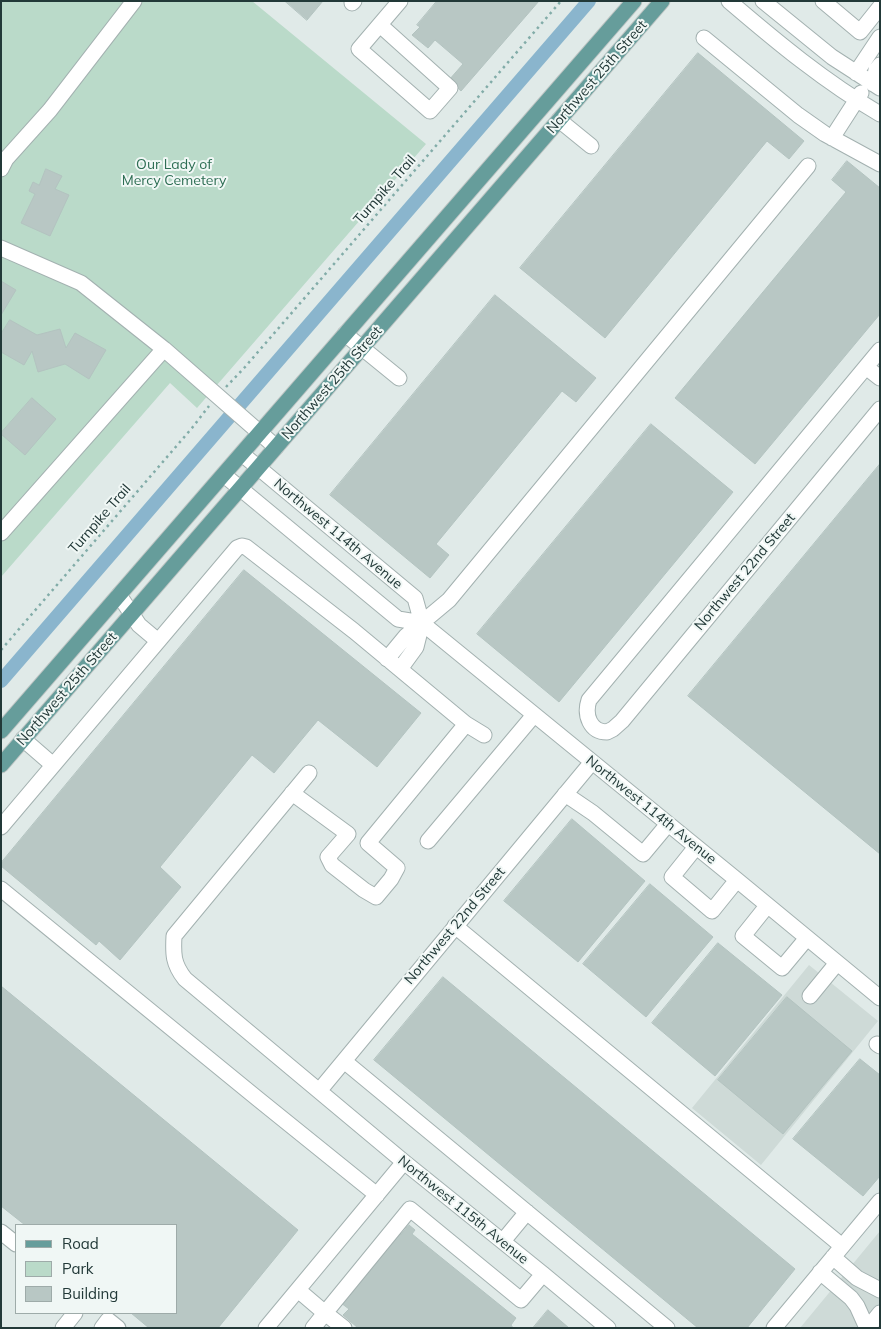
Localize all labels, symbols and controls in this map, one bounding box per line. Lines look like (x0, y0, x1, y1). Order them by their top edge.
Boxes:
street label: Northwest 25th Street (543, 17, 651, 137)
street label: Turnpike Trail (350, 152, 420, 228)
park label: Our Lady of Mercy Cemetery (122, 157, 226, 190)
street label: Northwest 25th Street (278, 323, 386, 443)
street label: Northwest 114th Avenue (270, 475, 406, 593)
street label: Turnpike Trail (65, 481, 135, 557)
street label: Northwest 22nd Street (691, 510, 799, 634)
street label: Northwest 25th Street (13, 629, 121, 749)
street label: Northwest 114th Avenue (582, 752, 720, 868)
street label: Northwest 22nd Street (401, 864, 509, 988)
street label: Northwest 115th Avenue (394, 1152, 532, 1268)
legend (15, 1224, 178, 1314)
text: Road (62, 1234, 99, 1253)
text: Park (62, 1259, 94, 1278)
text: Building (62, 1284, 118, 1303)

